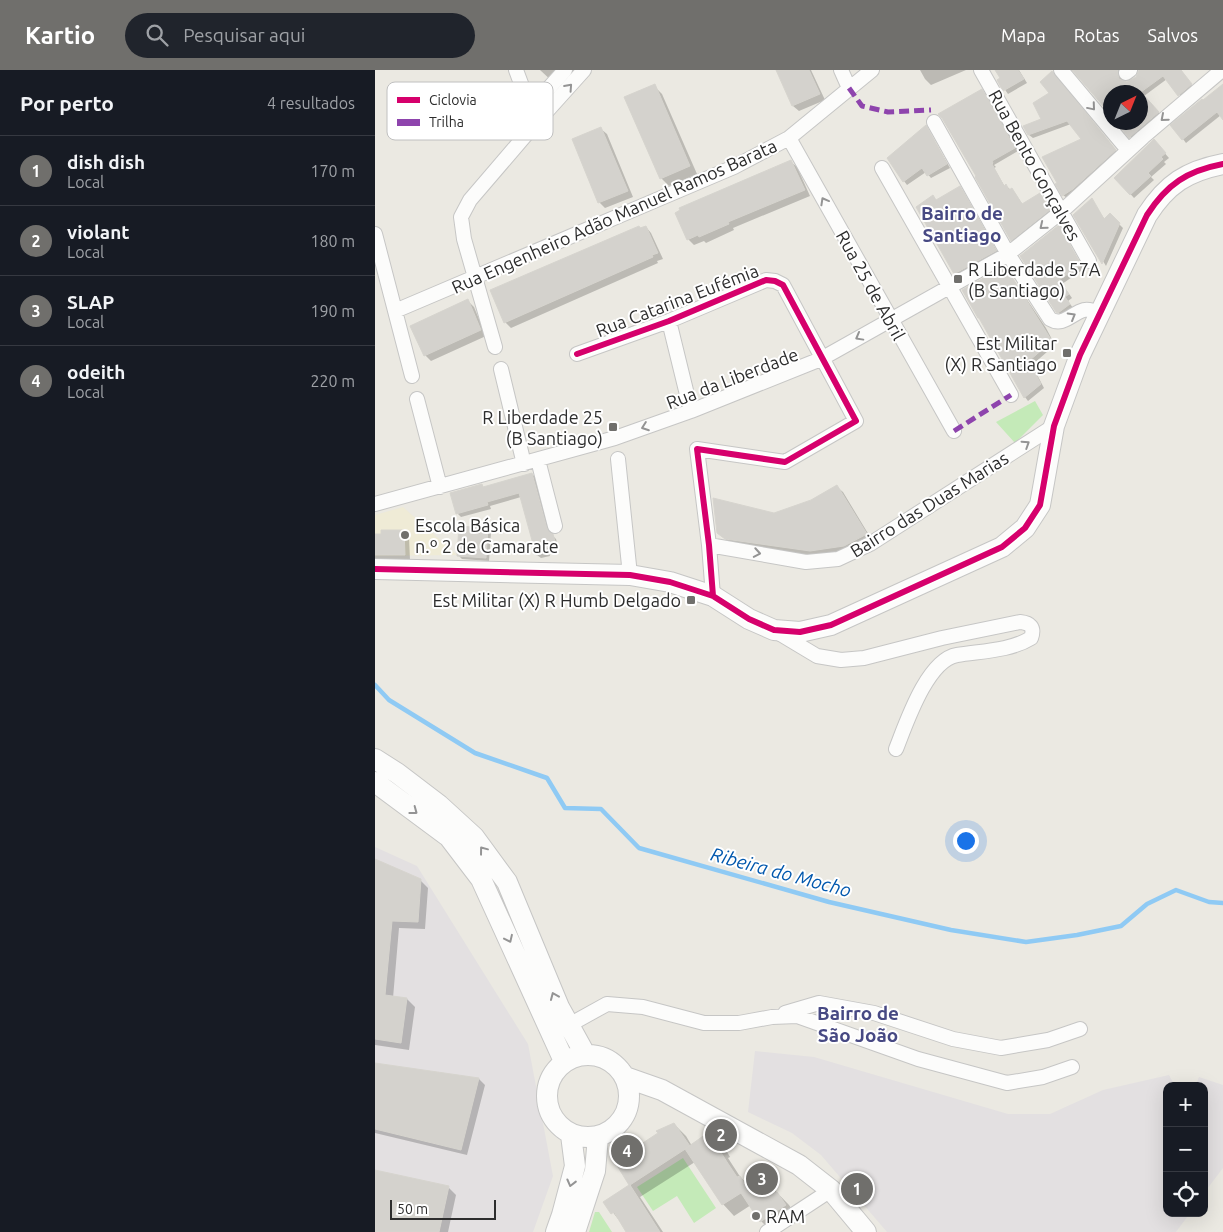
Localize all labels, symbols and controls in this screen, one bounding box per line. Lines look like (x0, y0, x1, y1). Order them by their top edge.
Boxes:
search box (125, 13, 475, 58)
icon: search (143, 21, 171, 49)
text: Kartio (25, 22, 95, 49)
text: Pesquisar aqui (183, 24, 305, 46)
text: Mapa (1001, 25, 1046, 45)
text: Rotas (1074, 25, 1120, 45)
text: Salvos (1148, 25, 1198, 45)
legend (387, 82, 553, 140)
one-way arrow (563, 83, 572, 92)
north arrow (1103, 85, 1148, 130)
street label: Rua Bento Gonçalves (985, 86, 1085, 244)
text: Por perto (20, 91, 114, 115)
text: Ciclovia (429, 92, 477, 108)
text: 4 resultados (267, 94, 355, 112)
one-way arrow (1087, 102, 1096, 111)
one-way arrow (1161, 113, 1170, 121)
text: Trilha (429, 114, 464, 130)
street label: Rua Engenheiro Adão Manuel Ramos Barata (448, 135, 780, 297)
text: dish dish (67, 151, 145, 173)
text: 1 (31, 162, 41, 180)
text: 170 m (310, 162, 355, 180)
text: Local (67, 173, 104, 191)
one-way arrow (820, 197, 830, 206)
district label: Bairro de Santiago (921, 202, 1003, 246)
text: violant (67, 221, 130, 243)
one-way arrow (1039, 221, 1048, 230)
street label: Rua 25 de Abril (833, 227, 909, 343)
text: 2 (31, 232, 41, 250)
text: 180 m (310, 232, 355, 250)
text: Local (67, 243, 104, 261)
place label: R Liberdade 57A (B Santiago) (968, 259, 1101, 301)
street label: Rua Catarina Eufémia (593, 260, 761, 340)
marker: R Liberdade 57A (B Santiago) (952, 273, 964, 285)
text: SLAP (67, 291, 114, 313)
text: 3 (31, 302, 41, 320)
text: 190 m (310, 302, 355, 320)
one-way arrow (1067, 312, 1076, 322)
text: Local (67, 313, 104, 331)
one-way arrow (855, 331, 864, 341)
place label: Est Militar (X) R Santiago (944, 333, 1057, 375)
street label: Rua da Liberdade (663, 344, 801, 412)
marker: Est Militar (X) R Santiago (1061, 347, 1073, 359)
text: odeith (67, 361, 125, 383)
text: 4 (31, 372, 41, 390)
text: 220 m (310, 372, 355, 390)
text: Local (67, 383, 104, 401)
place label: R Liberdade 25 (B Santiago) (482, 407, 603, 449)
marker: R Liberdade 25 (B Santiago) (607, 421, 619, 433)
one-way arrow (641, 421, 650, 431)
one-way arrow (1020, 441, 1029, 450)
street label: Bairro das Duas Marias (846, 447, 1012, 561)
place label: Escola Básica n.º 2 de Camarate (415, 515, 559, 556)
marker: Escola Básica n.º 2 de Camarate (399, 529, 411, 541)
one-way arrow (752, 548, 761, 558)
place label: Est Militar (X) R Humb Delgado (433, 590, 681, 611)
marker: Est Militar (X) R Humb Delgado (685, 594, 697, 606)
one-way arrow (408, 805, 417, 813)
your location (953, 828, 979, 854)
water label: Ribeira do Mocho (709, 843, 853, 901)
one-way arrow (481, 847, 489, 856)
one-way arrow (503, 934, 513, 943)
one-way arrow (550, 992, 560, 1000)
district label: Bairro de São João (817, 1002, 899, 1046)
map controls (1163, 1082, 1208, 1217)
button: + (1163, 1082, 1208, 1127)
pin: 2 (705, 1116, 737, 1154)
button: − (1163, 1127, 1208, 1172)
pin: 4 (611, 1132, 643, 1170)
pin: 3 (746, 1160, 778, 1198)
pin: 1 (841, 1170, 873, 1208)
button: locate (1163, 1172, 1208, 1217)
one-way arrow (566, 1178, 577, 1187)
scale bar (390, 1197, 496, 1220)
text: 50 m (397, 1201, 428, 1217)
place label: RAM (766, 1206, 805, 1226)
marker: RAM (750, 1210, 762, 1222)

